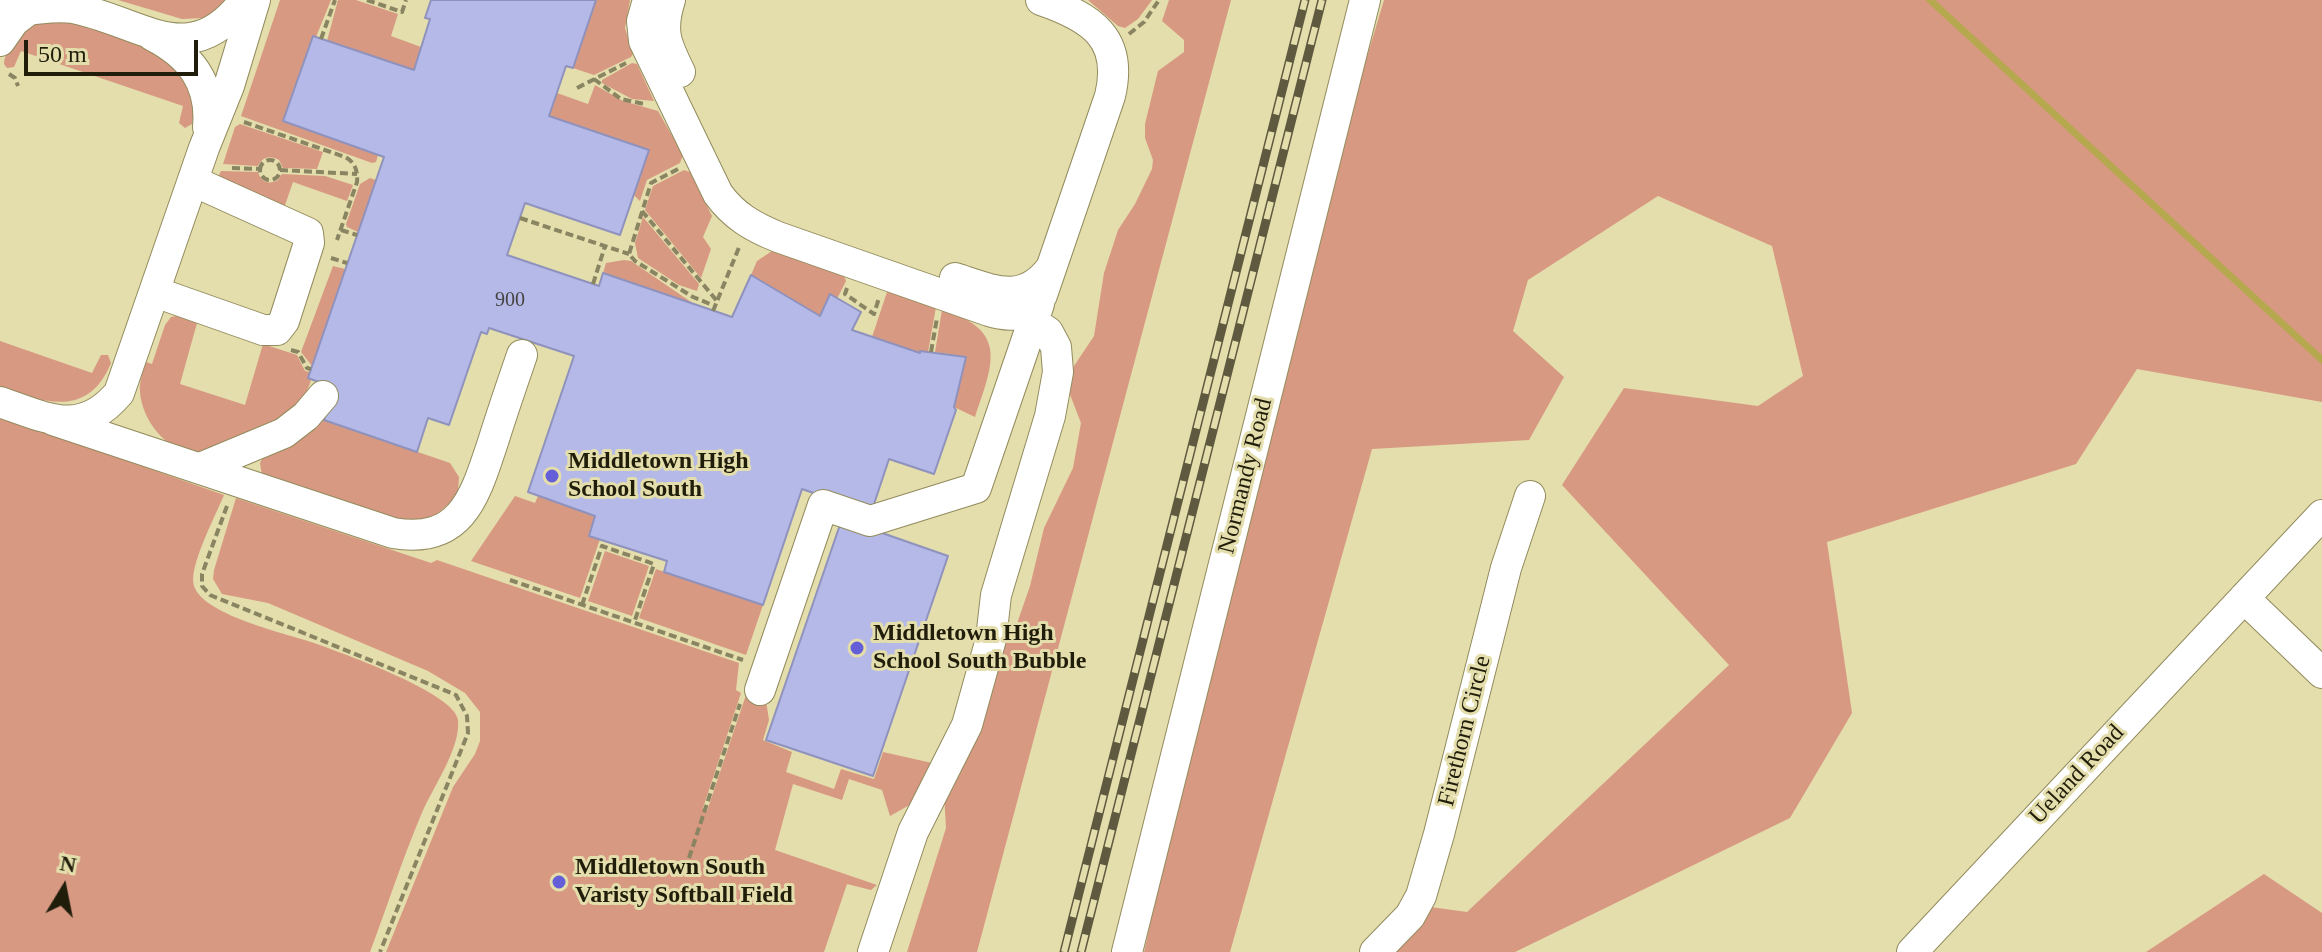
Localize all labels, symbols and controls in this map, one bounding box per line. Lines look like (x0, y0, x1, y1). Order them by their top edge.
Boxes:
scale bar (28, 24, 202, 74)
text: 50 m (38, 41, 87, 67)
house number: 900 (495, 289, 525, 313)
street label: Normandy Road (1213, 395, 1279, 557)
place label: Middletown High School South (568, 448, 749, 504)
marker: Middletown High School South (543, 467, 561, 485)
place label: Middletown High School South Bubble (873, 620, 1086, 676)
marker: Middletown High School South Bubble (848, 639, 866, 657)
street label: Firethorn Circle (1432, 653, 1498, 809)
street label: Ueland Road (2024, 719, 2130, 831)
north arrow (24, 848, 104, 928)
text: N (58, 850, 78, 878)
place label: Middletown South Varisty Softball Field (575, 854, 793, 910)
marker: Middletown South Varisty Softball Field (550, 873, 568, 891)

